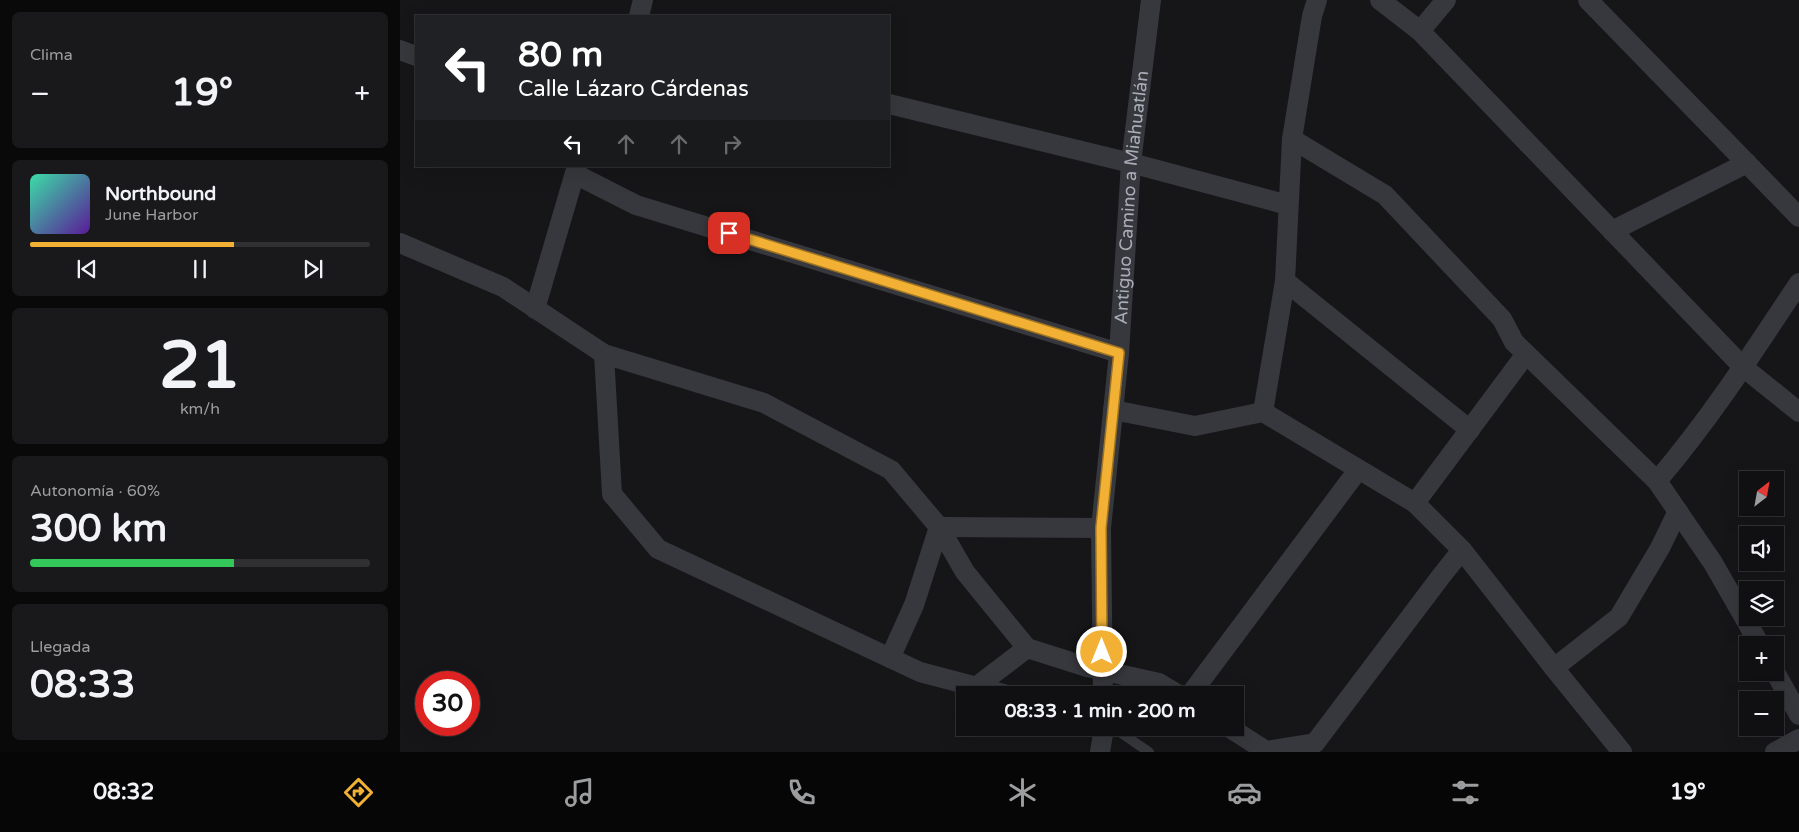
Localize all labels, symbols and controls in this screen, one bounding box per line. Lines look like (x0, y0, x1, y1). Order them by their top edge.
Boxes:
text: 80 m (518, 34, 603, 76)
icon: left (435, 35, 500, 100)
text: Clima (30, 45, 73, 65)
street label: Antiguo Camino a Miahuatlán (1110, 69, 1153, 325)
text: 19° (171, 70, 233, 116)
text: Calle Lázaro Cárdenas (518, 76, 749, 102)
text: − (30, 77, 50, 111)
text: + (354, 77, 370, 111)
icon: left (559, 130, 587, 158)
icon: ahead (612, 130, 640, 158)
icon: ahead (665, 130, 693, 158)
icon: right (718, 130, 746, 158)
text: Northbound (105, 183, 216, 205)
text: June Harbor (105, 205, 198, 225)
pin (708, 212, 750, 254)
icon: arrive (715, 219, 743, 247)
icon: previous (73, 255, 101, 283)
icon: pause (186, 255, 214, 283)
icon: next (299, 255, 327, 283)
text: 21 (159, 327, 241, 406)
text: km/h (180, 399, 220, 419)
north arrow (1739, 471, 1784, 516)
map controls (1739, 471, 1784, 736)
text: Autonomía · 60% (30, 481, 160, 501)
text: 300 km (30, 506, 167, 552)
button: sound (1739, 526, 1784, 571)
button: layers (1739, 581, 1784, 626)
position arrow (1075, 625, 1127, 677)
button: + (1739, 636, 1784, 681)
text: Llegada (30, 637, 90, 657)
text: 08:33 (30, 662, 135, 708)
speed limit sign: 30 (415, 671, 480, 736)
button: − (1739, 691, 1784, 736)
text: 08:33 · 1 min · 200 m (1004, 700, 1196, 722)
icon: directions (341, 775, 376, 810)
icon: music (562, 775, 597, 810)
icon: phone (784, 775, 819, 810)
icon: climate (1005, 775, 1040, 810)
icon: car (1227, 775, 1262, 810)
icon: filters (1448, 775, 1483, 810)
text: 08:32 (93, 779, 154, 805)
text: 19° (1670, 779, 1706, 805)

